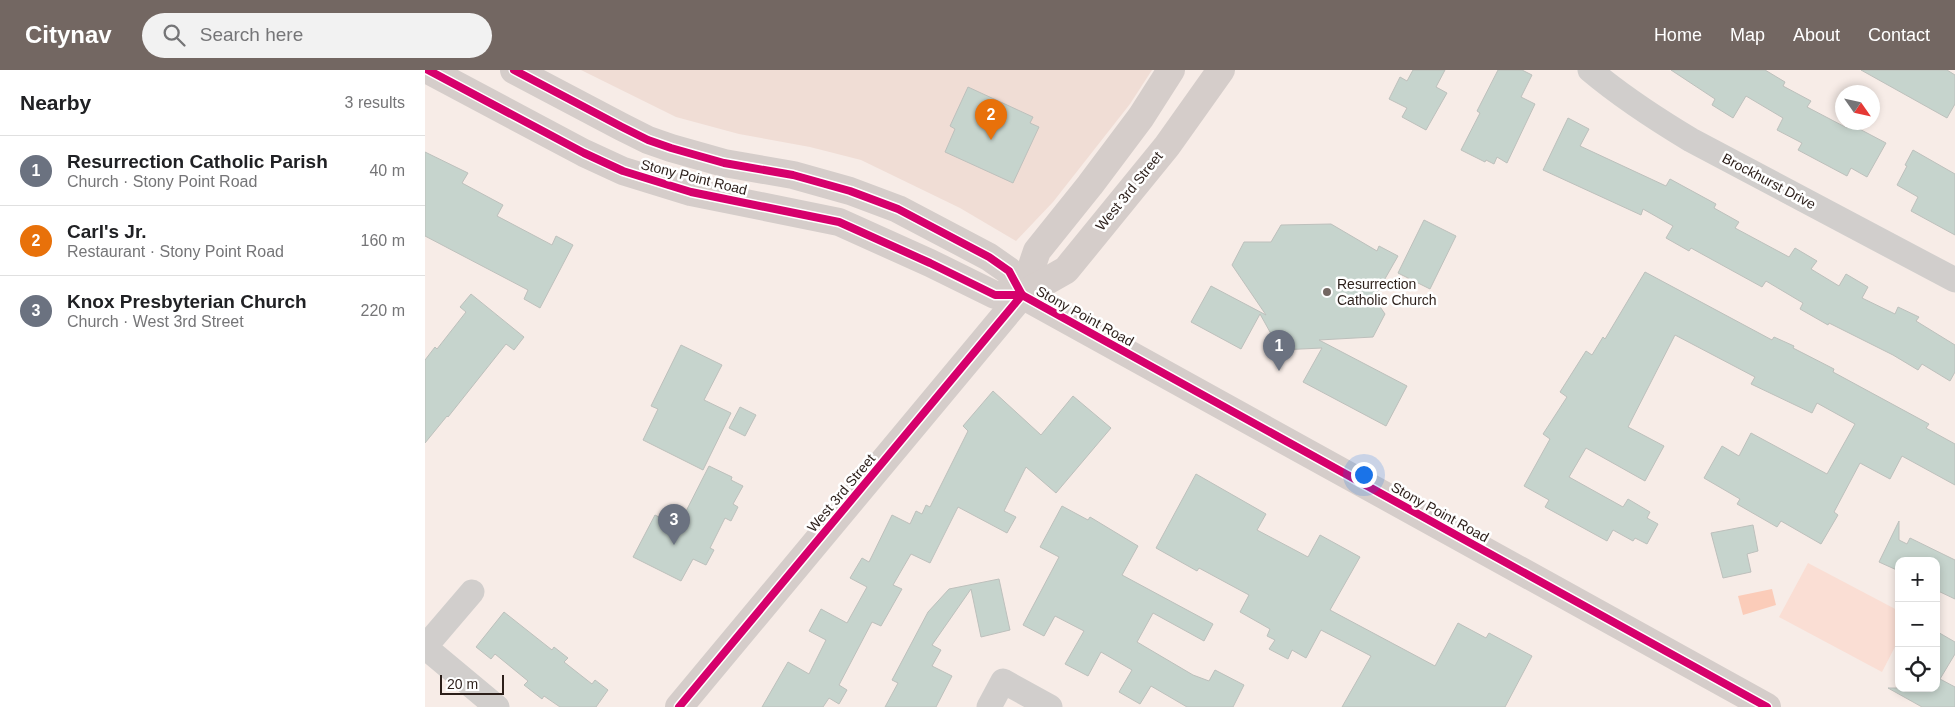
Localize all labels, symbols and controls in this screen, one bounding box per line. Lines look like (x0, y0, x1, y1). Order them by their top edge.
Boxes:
search box (142, 13, 492, 58)
text: Citynav (25, 21, 112, 48)
icon: search (160, 21, 188, 49)
text: Search here (200, 24, 303, 45)
text: Home (1654, 25, 1702, 45)
text: Map (1730, 25, 1765, 45)
text: About (1793, 25, 1840, 45)
text: Contact (1868, 25, 1930, 45)
north arrow (1835, 85, 1880, 130)
text: Nearby (20, 91, 91, 114)
text: 3 results (345, 94, 405, 111)
pin: 2 (975, 99, 1007, 140)
street label: West 3rd Street (1092, 148, 1166, 234)
street label: Brockhurst Drive (1720, 150, 1819, 212)
text: Resurrection Catholic Parish (67, 151, 328, 172)
street label: Stony Point Road (639, 156, 749, 198)
text: 1 (32, 162, 40, 179)
text: 40 m (369, 162, 405, 179)
text: Church · Stony Point Road (67, 173, 257, 190)
text: Carl's Jr. (67, 221, 147, 242)
text: 2 (32, 232, 40, 249)
text: 160 m (361, 232, 405, 249)
text: Restaurant · Stony Point Road (67, 243, 284, 260)
place label: Resurrection Catholic Church (1337, 276, 1437, 308)
street label: Stony Point Road (1033, 283, 1137, 349)
marker: Resurrection Catholic Church (1321, 286, 1333, 298)
text: Knox Presbyterian Church (67, 291, 307, 312)
text: 3 (32, 302, 40, 319)
text: 220 m (361, 302, 405, 319)
text: Church · West 3rd Street (67, 313, 244, 330)
pin: 1 (1263, 330, 1295, 371)
street label: West 3rd Street (804, 451, 878, 535)
your location (1351, 462, 1377, 488)
street label: Stony Point Road (1388, 479, 1492, 545)
pin: 3 (658, 504, 690, 545)
map controls (1895, 557, 1940, 692)
button: + (1895, 557, 1940, 602)
button: − (1895, 602, 1940, 647)
button: locate (1895, 647, 1940, 692)
scale bar (440, 672, 504, 695)
text: 20 m (447, 676, 478, 692)

